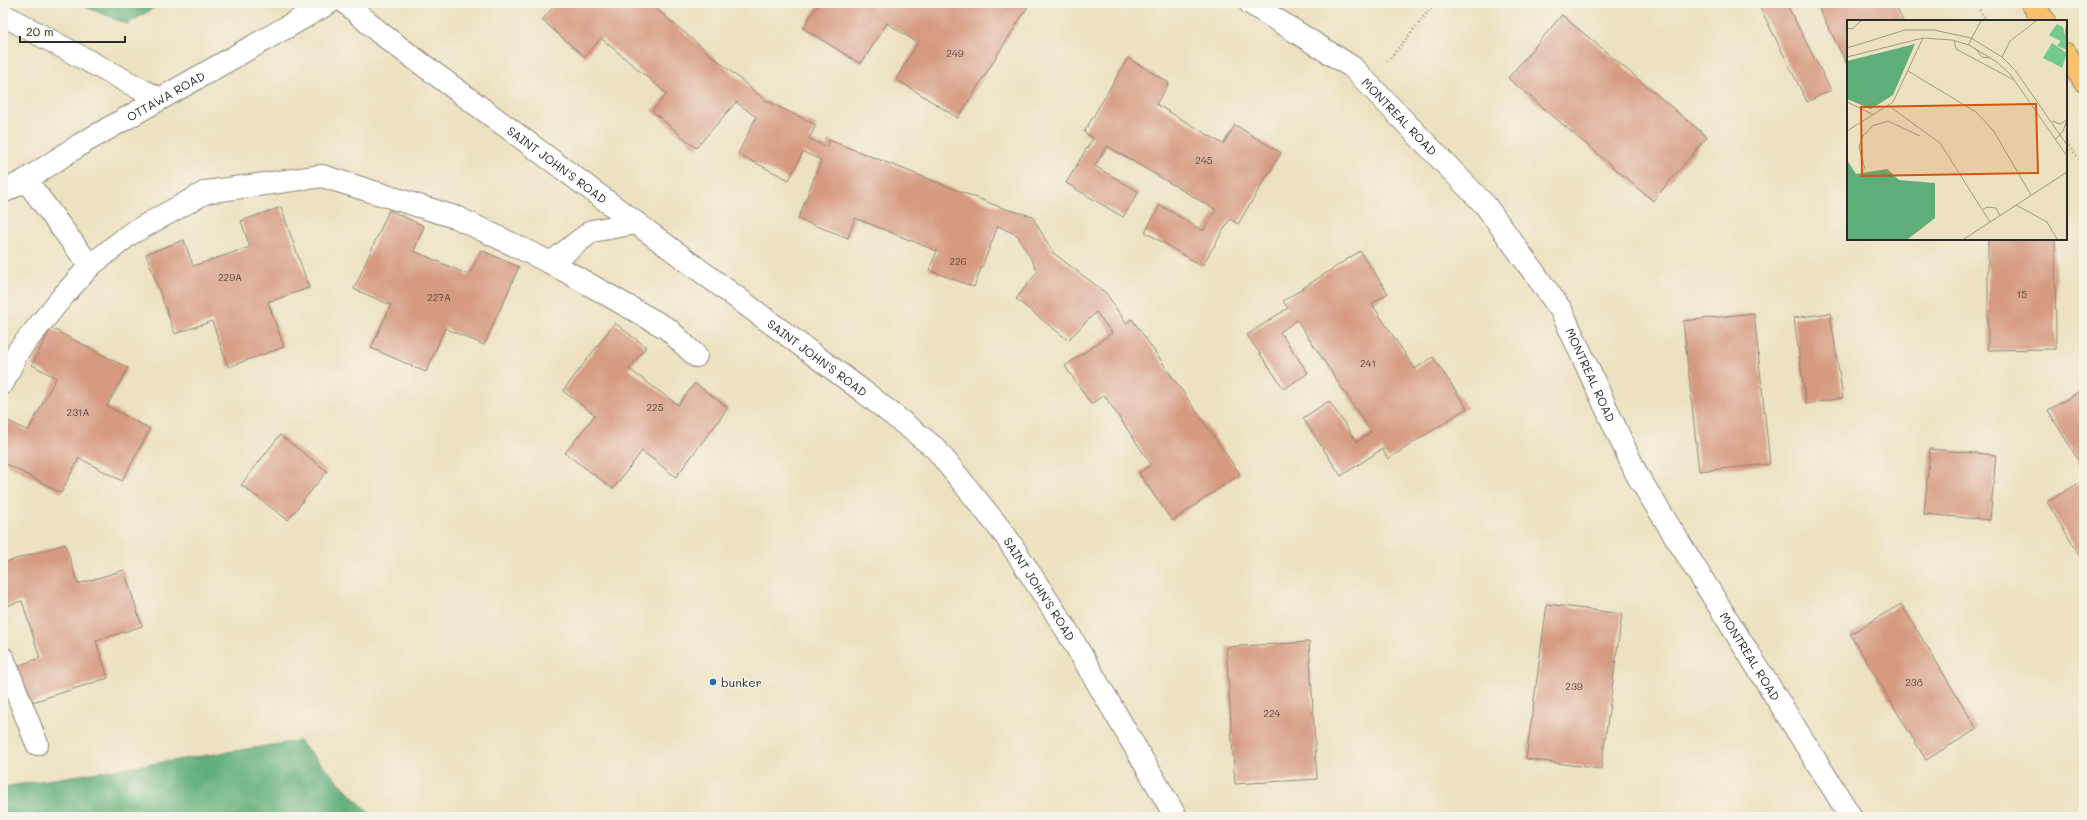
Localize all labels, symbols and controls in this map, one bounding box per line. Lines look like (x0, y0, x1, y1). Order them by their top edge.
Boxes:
scale bar (20, 18, 125, 44)
inset map (1847, 20, 2067, 240)
text: 20 m (26, 23, 54, 39)
house number: 249 (946, 46, 964, 60)
street label: OTTAWA ROAD (124, 67, 208, 125)
street label: MONTREAL ROAD (1359, 74, 1441, 158)
street label: SAINT JOHN'S ROAD (504, 122, 610, 207)
house number: 245 (1195, 153, 1213, 167)
house number: 226 (949, 254, 967, 268)
house number: 229A (218, 270, 242, 284)
house number: 15 (2017, 287, 2027, 301)
house number: 227A (427, 290, 451, 304)
street label: SAINT JOHN'S ROAD (764, 315, 871, 400)
street label: MONTREAL ROAD (1562, 325, 1619, 424)
house number: 241 (1360, 356, 1376, 370)
house number: 225 (647, 400, 664, 414)
house number: 231A (67, 405, 89, 419)
street label: SAINT JOHN'S ROAD (1000, 534, 1079, 643)
street label: MONTREAL ROAD (1717, 609, 1784, 703)
place label: bunker (721, 674, 762, 690)
house number: 238 (1905, 675, 1923, 689)
marker: bunker (708, 677, 718, 687)
house number: 239 (1565, 679, 1583, 693)
house number: 224 (1263, 706, 1281, 720)

